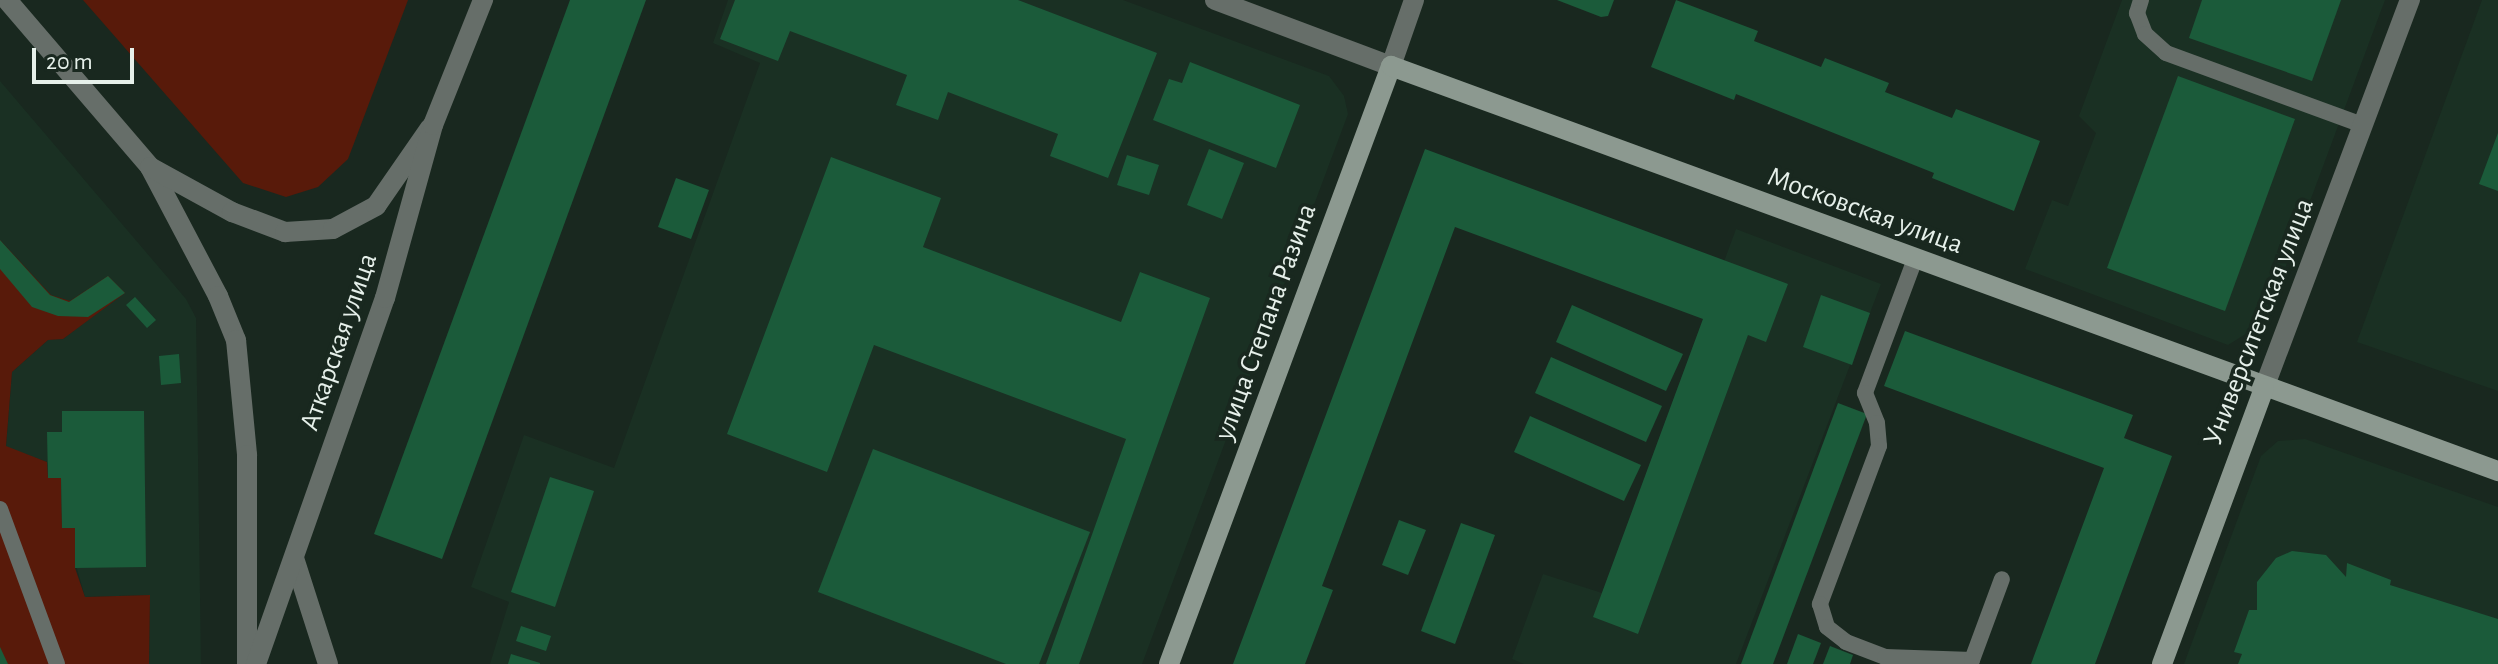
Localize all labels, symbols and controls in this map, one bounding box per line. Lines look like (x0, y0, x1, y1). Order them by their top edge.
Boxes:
scale bar (36, 32, 138, 82)
text: 20 m (46, 50, 93, 74)
street label: Московская улица (1763, 160, 1967, 262)
street label: Университетская улица (2196, 194, 2322, 450)
street label: улица Степана Разина (1208, 199, 1324, 445)
street label: Аткарская улица (293, 249, 385, 435)

